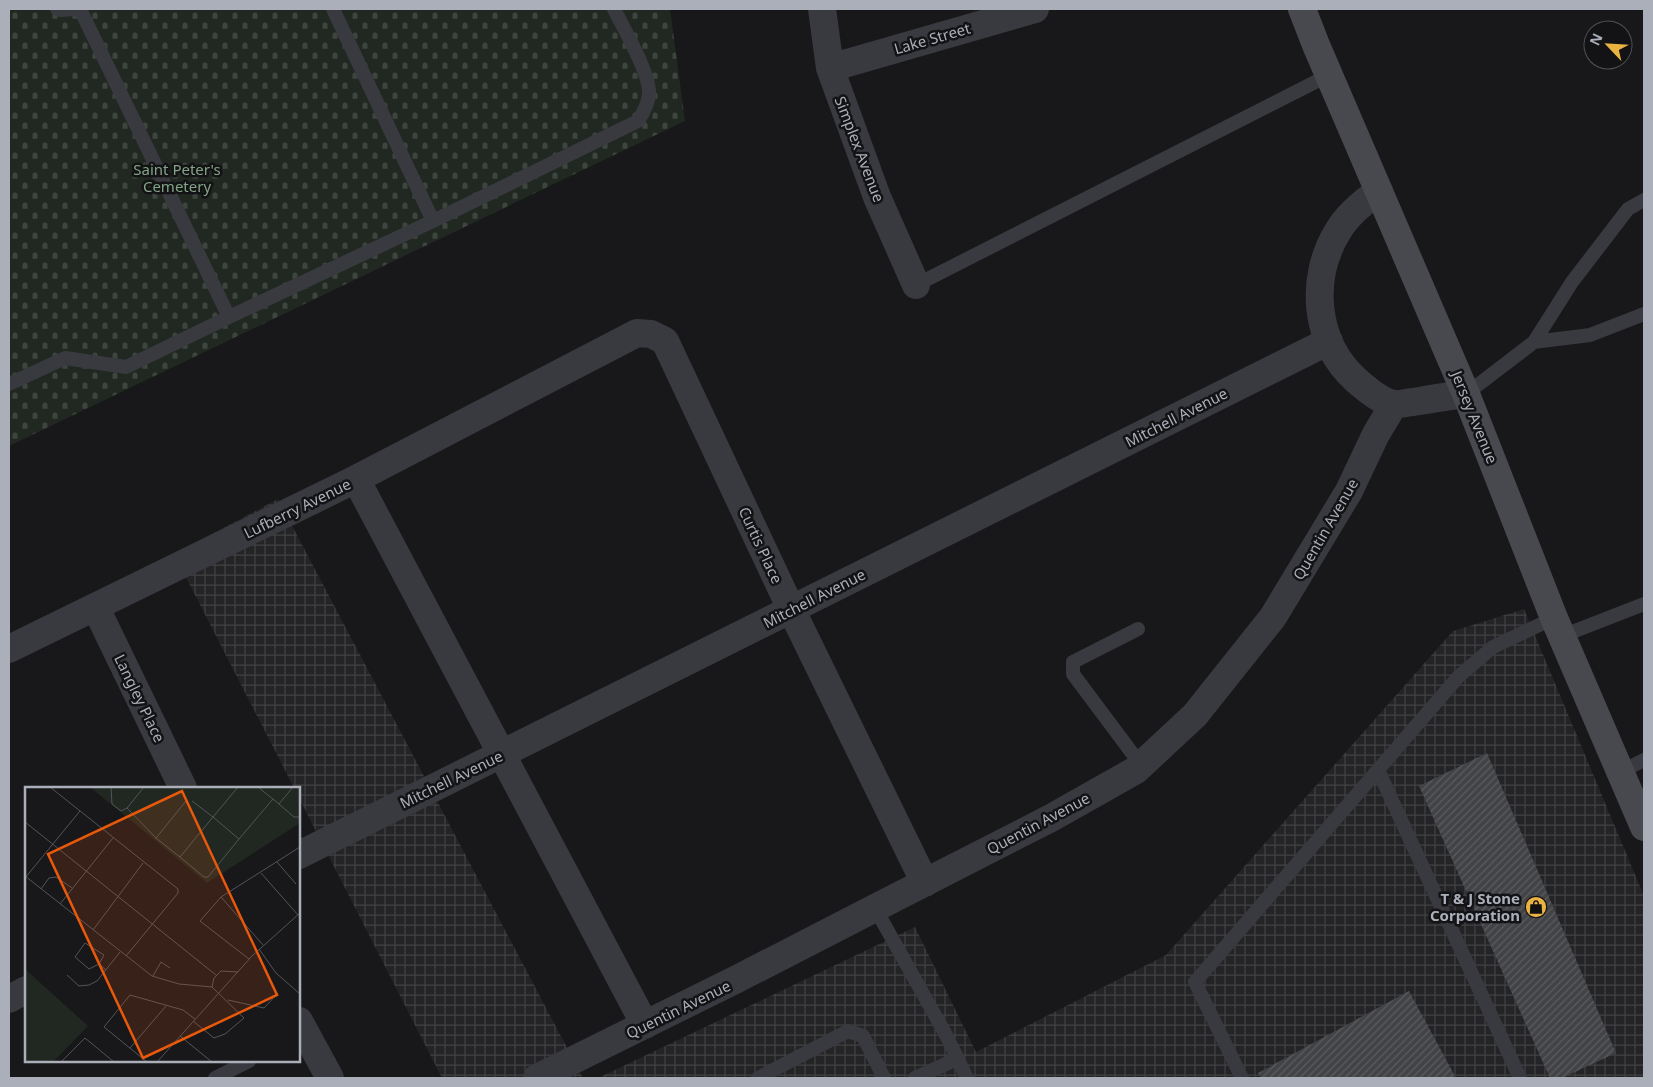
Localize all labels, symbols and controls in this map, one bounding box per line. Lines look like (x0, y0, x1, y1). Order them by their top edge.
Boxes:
street label: Lake Street (891, 17, 973, 58)
north arrow (1583, 20, 1633, 70)
text: N (1585, 30, 1607, 48)
street label: Simplex Avenue (831, 93, 889, 205)
park label: Saint Peter's Cemetery (133, 159, 221, 196)
street label: Jersey Avenue (1447, 366, 1503, 466)
street label: Mitchell Avenue (1122, 383, 1230, 451)
street label: Lufberry Avenue (240, 473, 354, 543)
street label: Quentin Avenue (1288, 475, 1362, 583)
street label: Curtis Place (735, 503, 787, 587)
street label: Mitchell Avenue (760, 564, 868, 632)
street label: Langley Place (110, 651, 170, 745)
street label: Mitchell Avenue (396, 745, 506, 813)
inset map (25, 787, 300, 1062)
street label: Quentin Avenue (983, 787, 1093, 859)
place label: T & J Stone Corporation (1430, 888, 1520, 925)
shop icon: T & J Stone Corporation (1524, 895, 1548, 919)
street label: Quentin Avenue (622, 975, 734, 1043)

